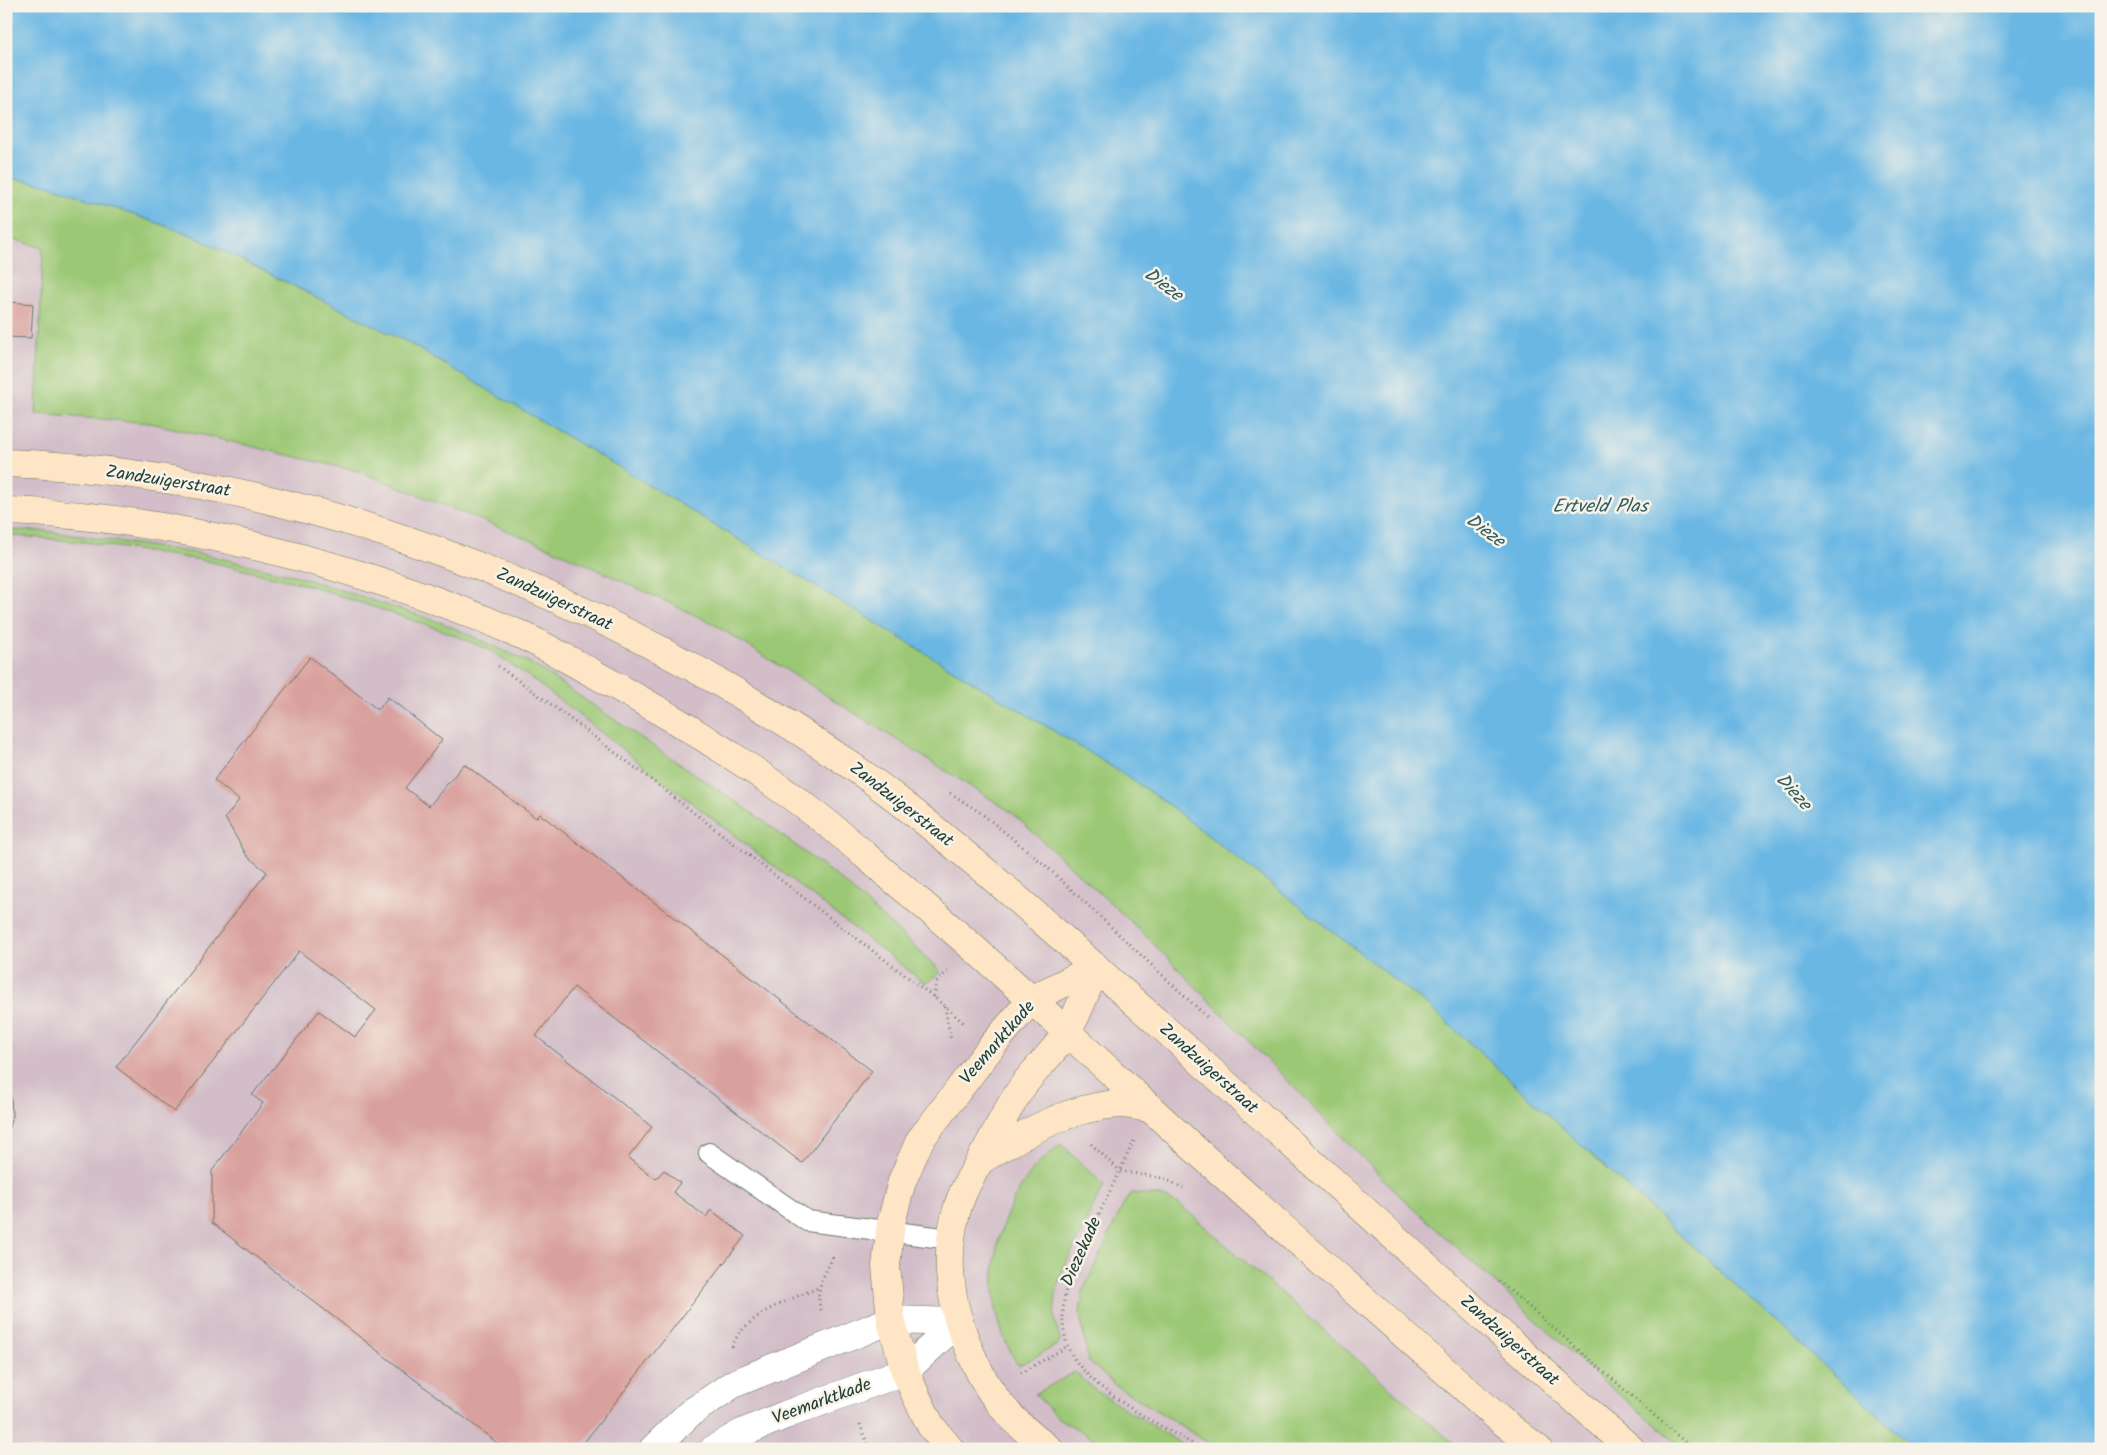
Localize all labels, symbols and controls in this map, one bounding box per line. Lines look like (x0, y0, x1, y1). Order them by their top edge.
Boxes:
water label: Dieze (1137, 260, 1191, 311)
street label: Zandzuigerstraat (103, 458, 234, 506)
water label: Ertveld Plas (1552, 492, 1649, 522)
water label: Dieze (1459, 506, 1513, 557)
street label: Zandzuigerstraat (491, 560, 618, 640)
street label: Zandzuigerstraat (842, 755, 960, 856)
water label: Dieze (1768, 766, 1820, 820)
street label: Veemarktkade (953, 994, 1043, 1092)
street label: Zandzuigerstraat (1151, 1016, 1265, 1123)
street label: Diezekade (1054, 1212, 1110, 1292)
street label: Zandzuigerstraat (1452, 1288, 1566, 1395)
street label: Veemarktkade (768, 1371, 876, 1433)

